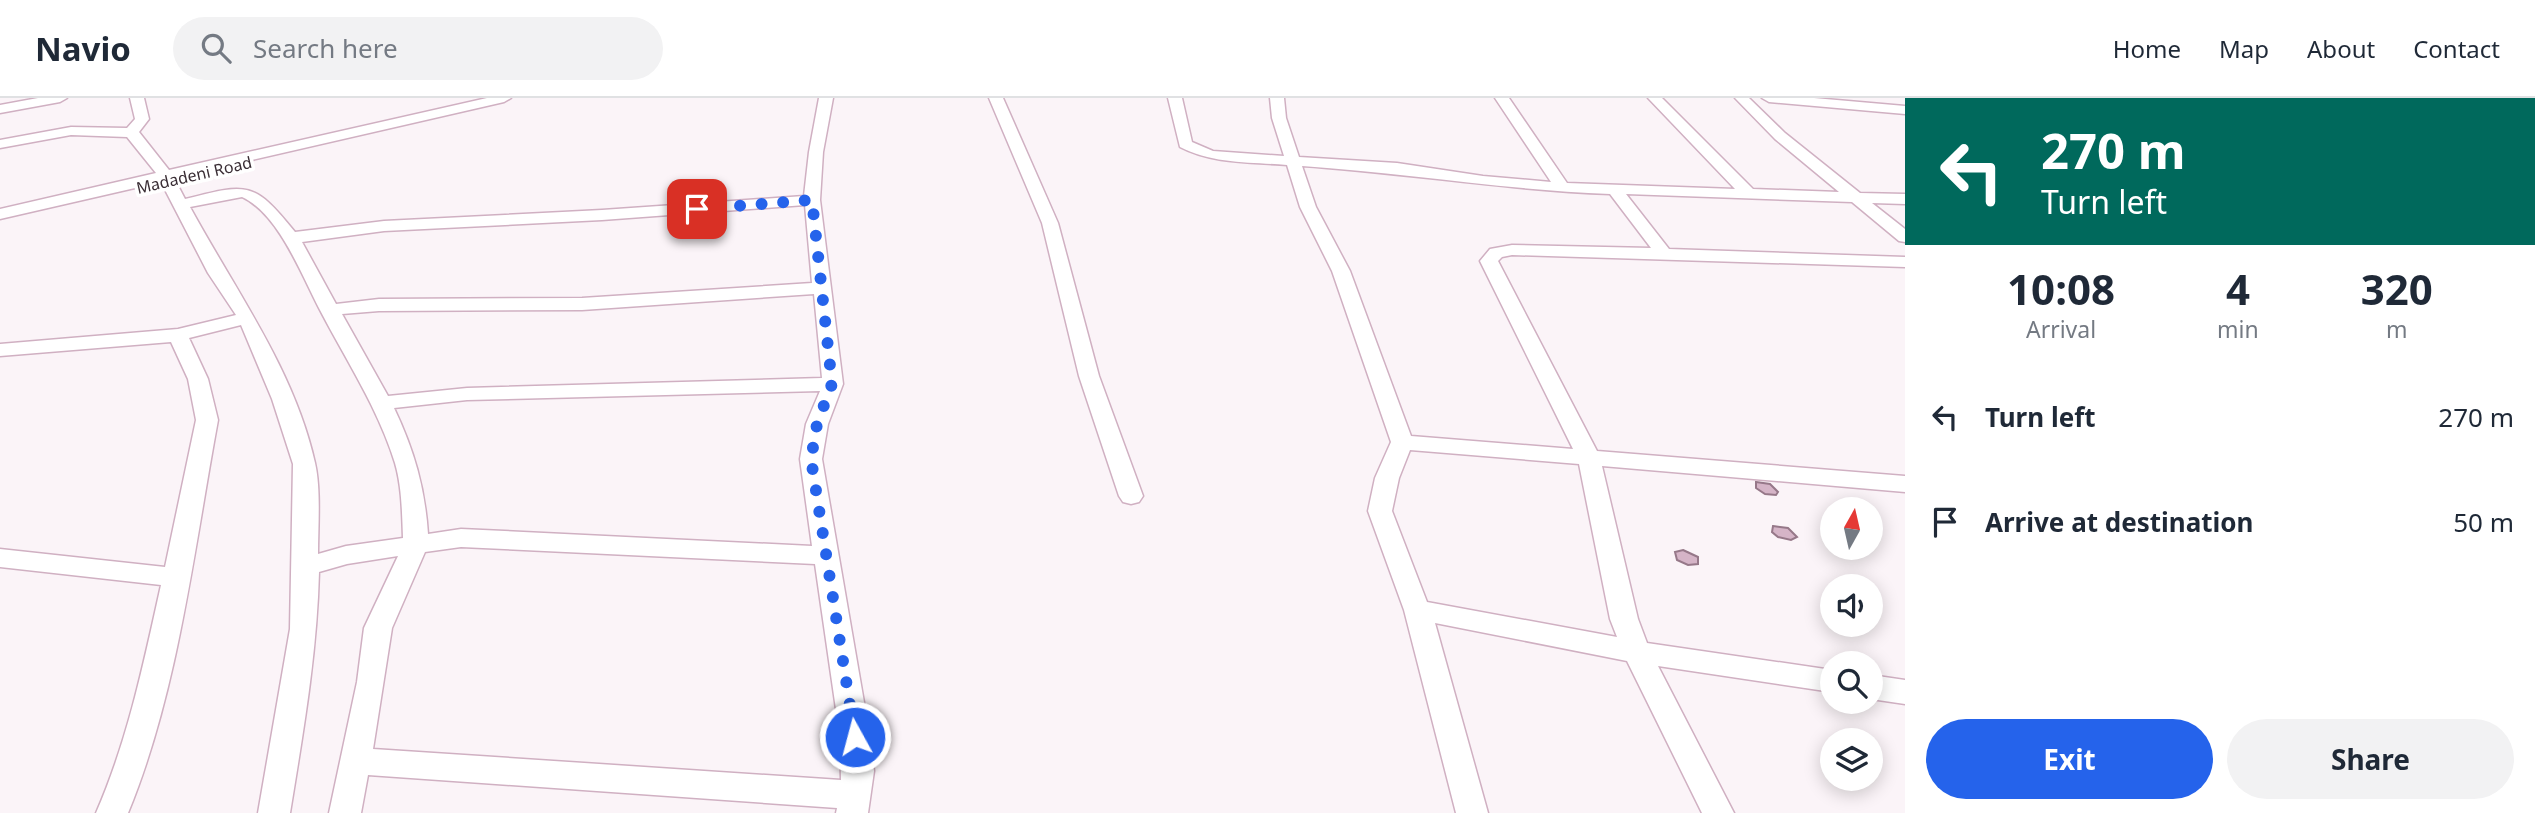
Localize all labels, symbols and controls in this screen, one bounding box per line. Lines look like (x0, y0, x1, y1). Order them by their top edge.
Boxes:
search box (173, 17, 663, 80)
text: Navio (35, 26, 131, 71)
icon: search (197, 29, 235, 67)
text: Search here (253, 30, 398, 66)
text: Home (2113, 32, 2181, 65)
text: Map (2219, 32, 2269, 65)
text: About (2307, 32, 2375, 65)
text: Contact (2413, 32, 2500, 65)
text: 270 m (2041, 117, 2186, 183)
icon: left (1926, 126, 2017, 217)
street label: Madadeni Road (134, 151, 254, 199)
pin (667, 179, 727, 239)
text: Turn left (2041, 180, 2167, 223)
icon: arrive (678, 190, 716, 228)
text: 10:08 (2007, 260, 2115, 317)
text: 4 (2226, 260, 2250, 317)
text: 320 (2361, 260, 2433, 317)
text: Arrival (2026, 313, 2096, 345)
text: min (2217, 313, 2259, 345)
text: m (2386, 313, 2408, 345)
icon: left (1926, 398, 1964, 436)
text: Turn left (1985, 399, 2096, 435)
text: 270 m (2438, 399, 2514, 435)
north arrow (1820, 497, 1883, 560)
map controls (1820, 497, 1883, 791)
icon: arrive (1926, 503, 1964, 541)
text: Arrive at destination (1985, 504, 2254, 540)
text: 50 m (2453, 504, 2514, 540)
button: sound (1820, 574, 1883, 637)
button: search (1820, 651, 1883, 714)
position arrow (818, 700, 892, 774)
button: Exit (1926, 719, 2213, 799)
button: Share (2227, 719, 2514, 799)
button: layers (1820, 728, 1883, 791)

